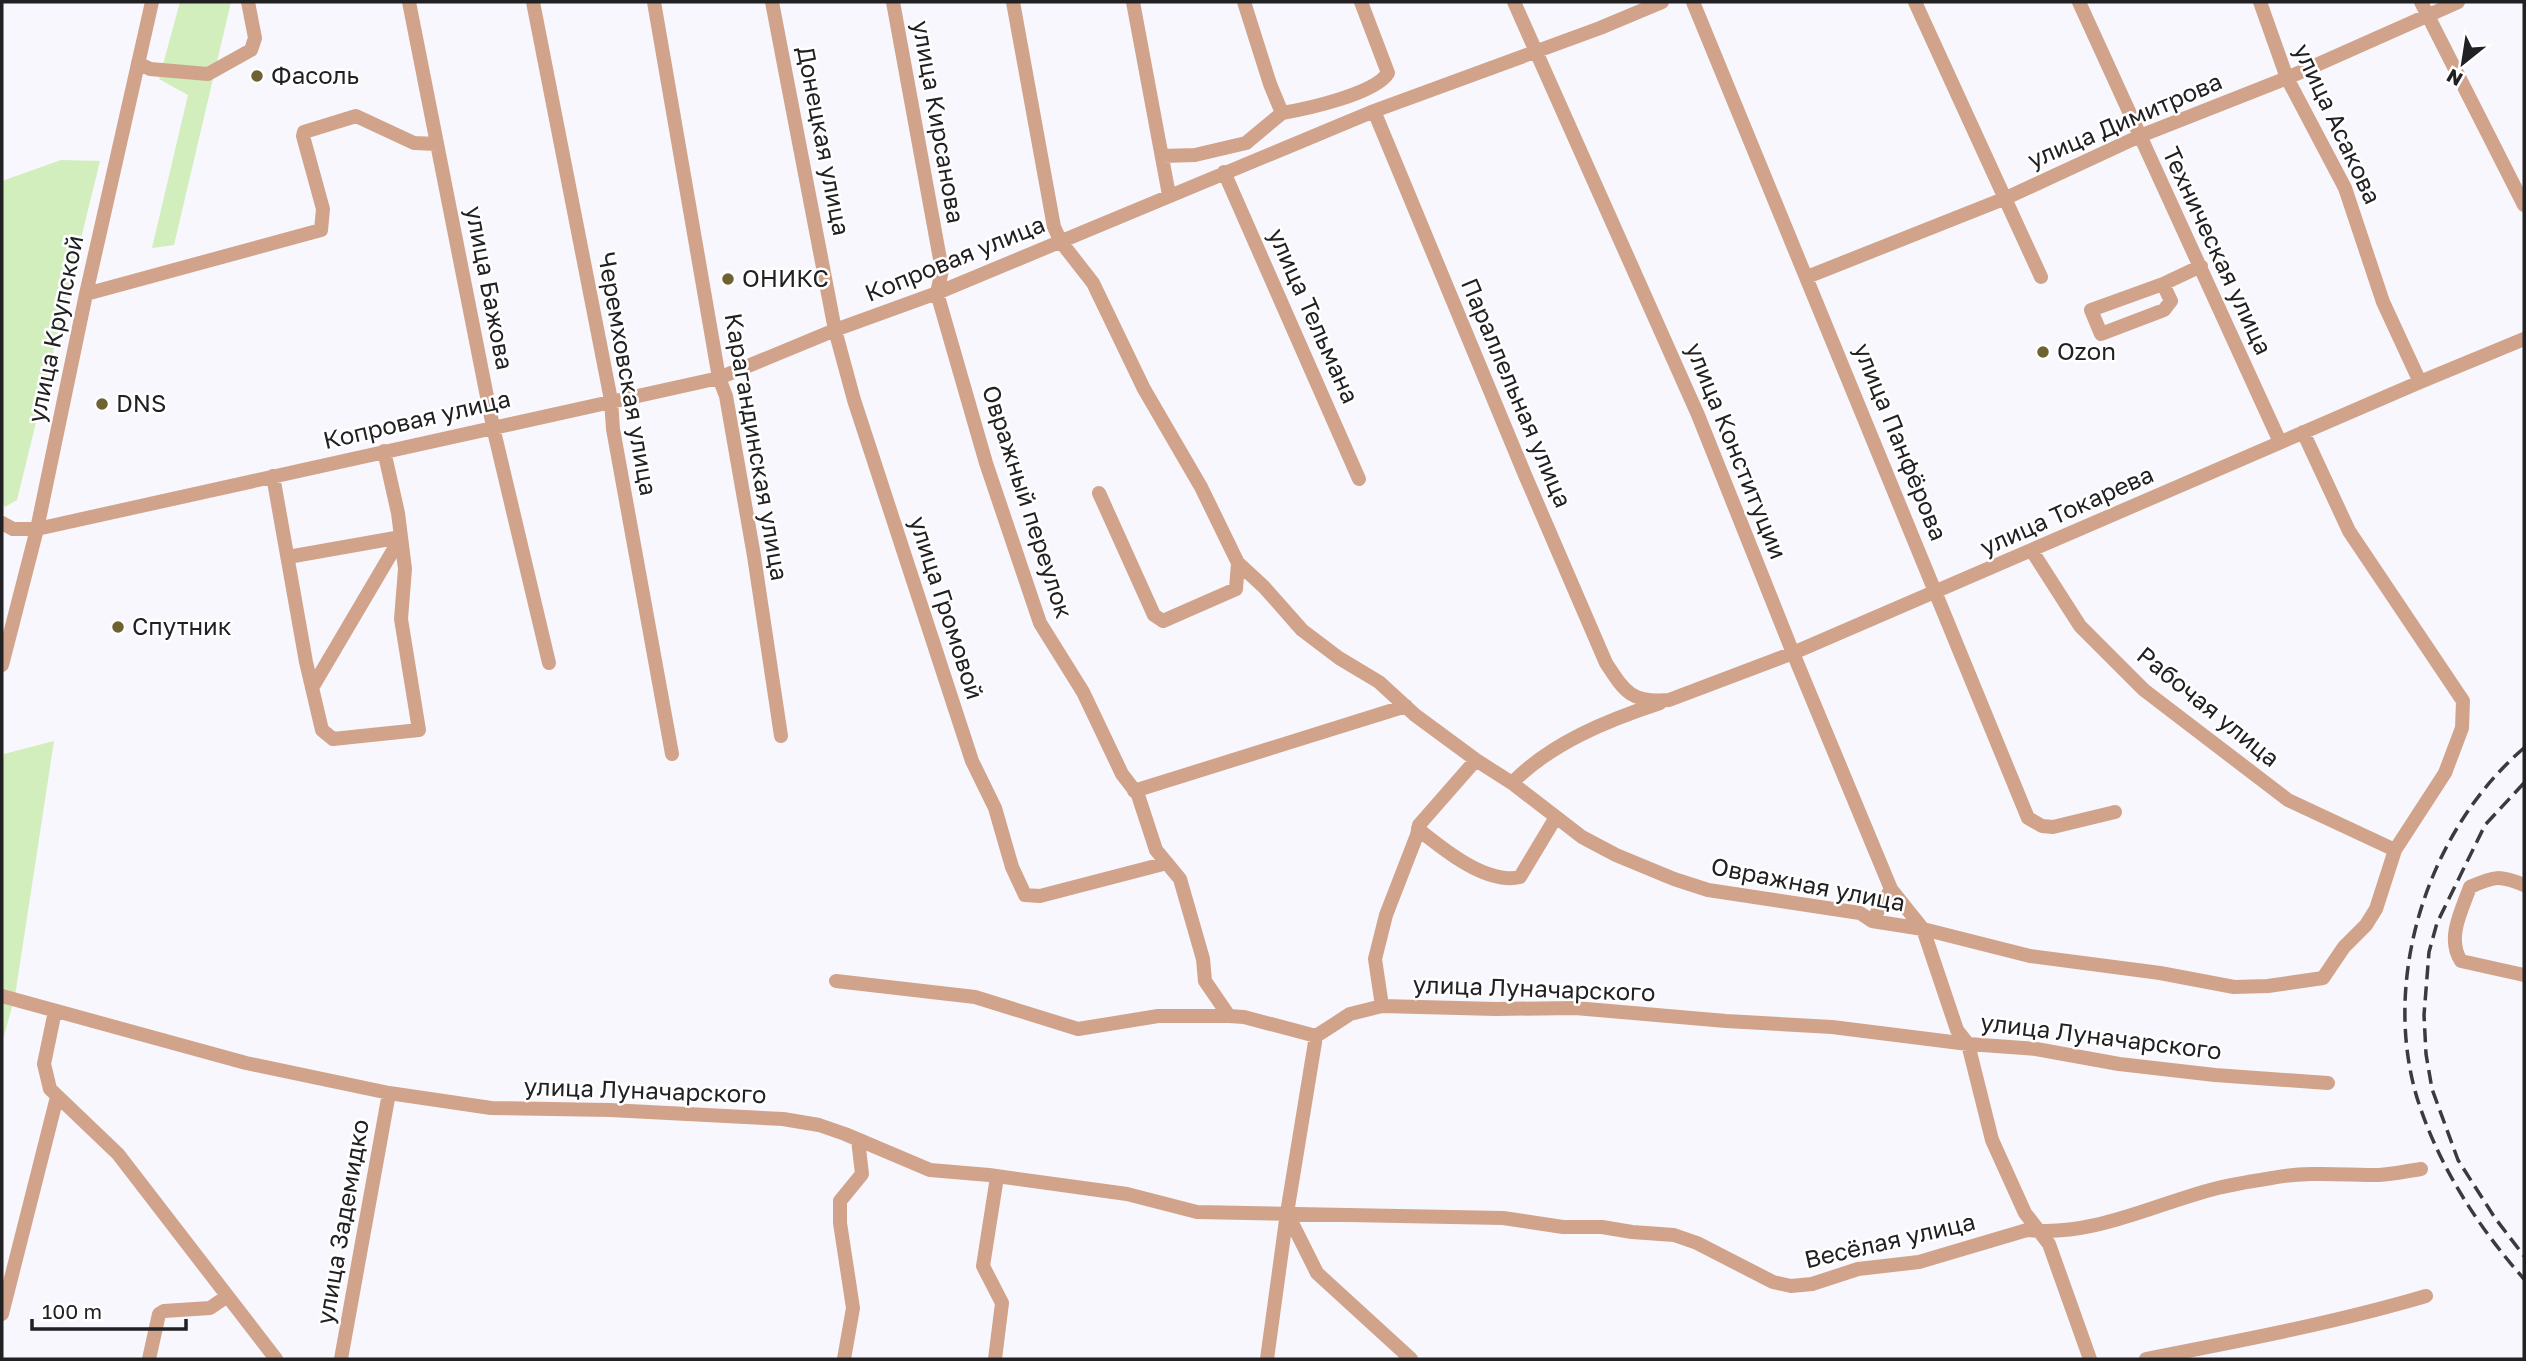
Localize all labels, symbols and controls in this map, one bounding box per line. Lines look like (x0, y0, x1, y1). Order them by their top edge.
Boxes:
street label: улица Кирсанова (907, 18, 972, 225)
north arrow (2428, 28, 2498, 98)
street label: улица Асакова (2289, 39, 2388, 208)
street label: Донецкая улица (792, 44, 857, 238)
place label: Фасоль (271, 60, 359, 89)
text: N (2442, 65, 2466, 92)
street label: улица Димитрова (2023, 66, 2226, 174)
marker: Фасоль (249, 68, 265, 84)
street label: Техническая улица (2157, 142, 2279, 359)
street label: улица Бажова (460, 203, 521, 372)
street label: Копровая улица (860, 208, 1049, 307)
street label: улица Тельмана (1263, 223, 1366, 407)
street label: улица Крупской (21, 232, 89, 425)
street label: Черемховская улица (593, 250, 664, 498)
place label: ОНИКС (742, 263, 829, 292)
marker: ОНИКС (720, 271, 736, 287)
street label: Параллельная улица (1456, 273, 1579, 512)
street label: Карагандинская улица (720, 311, 795, 583)
place label: Ozon (2057, 336, 2116, 365)
street label: улица Конституции (1681, 338, 1794, 563)
street label: улица Панфёрова (1849, 338, 1954, 544)
marker: Ozon (2035, 344, 2051, 360)
street label: Овражный переулок (977, 381, 1080, 622)
street label: Копровая улица (320, 383, 513, 454)
place label: DNS (116, 388, 166, 417)
marker: DNS (94, 396, 110, 412)
street label: улица Токарева (1975, 458, 2157, 561)
street label: улица Громовой (904, 512, 991, 703)
place label: Спутник (132, 611, 232, 640)
marker: Спутник (110, 619, 126, 635)
street label: Рабочая улица (2132, 640, 2286, 772)
street label: Овражная улица (1709, 850, 1908, 917)
street label: улица Луначарского (1412, 969, 1656, 1006)
street label: улица Луначарского (1979, 1006, 2223, 1065)
street label: улица Луначарского (523, 1071, 767, 1108)
street label: улица Задемидко (309, 1117, 374, 1327)
street label: Весёлая улица (1801, 1206, 1978, 1273)
scale bar (32, 1288, 186, 1332)
text: 100 m (42, 1298, 102, 1324)

